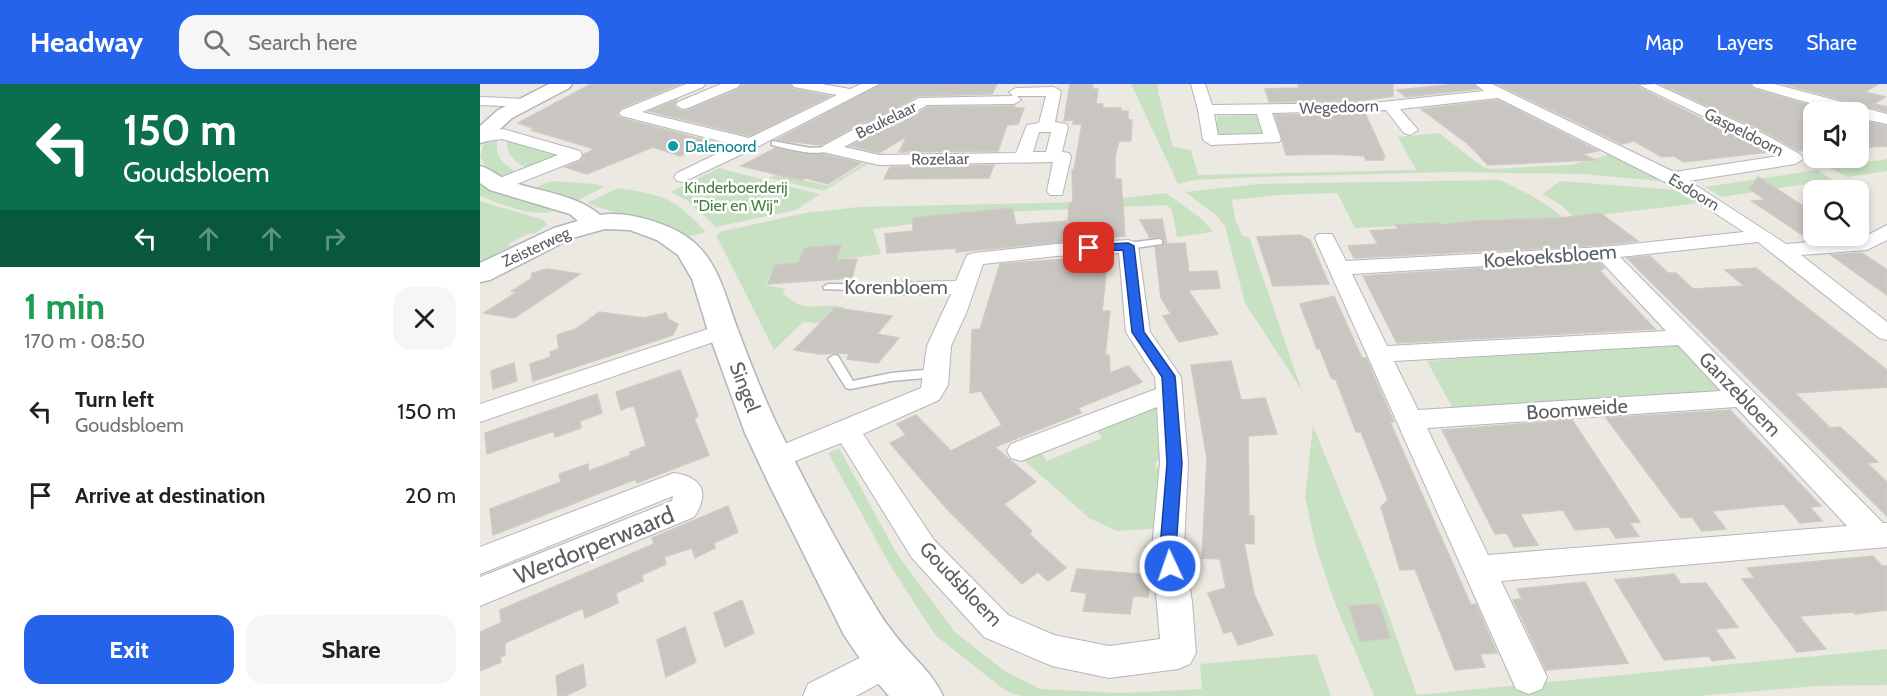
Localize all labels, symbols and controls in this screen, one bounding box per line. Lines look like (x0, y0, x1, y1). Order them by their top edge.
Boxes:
search box (179, 15, 599, 69)
text: Headway (30, 25, 143, 59)
icon: search (200, 26, 233, 59)
text: Search here (248, 29, 357, 56)
text: Map (1645, 30, 1684, 55)
text: Layers (1717, 30, 1773, 55)
text: Share (1806, 30, 1857, 55)
street label: Wegedoorn (1299, 96, 1379, 118)
street label: Beukelaar (852, 97, 920, 143)
map controls (1803, 102, 1869, 246)
button: sound (1803, 102, 1869, 168)
text: 150 m (123, 104, 237, 156)
street label: Gaspeldoorn (1701, 104, 1787, 160)
icon: left (24, 108, 102, 186)
place label: Dalenoord (685, 137, 756, 156)
marker: Dalenoord (666, 139, 680, 153)
street label: Rozelaar (911, 149, 970, 169)
text: Goudsbloem (123, 156, 270, 189)
street label: Esdoorn (1665, 169, 1723, 215)
park label: Kinderboerderij "Dier en Wij" (684, 178, 788, 215)
button: search (1803, 180, 1869, 246)
icon: left (129, 222, 162, 255)
icon: ahead (192, 222, 225, 255)
icon: ahead (255, 222, 288, 255)
icon: right (318, 222, 351, 255)
pin (1063, 222, 1114, 273)
street label: Zeisterweg (499, 223, 574, 271)
icon: arrive (1072, 231, 1105, 264)
street label: Koekoeksbloem (1483, 239, 1617, 273)
street label: Korenbloem (844, 275, 948, 299)
text: 1 min (24, 284, 105, 328)
button: close (393, 287, 456, 350)
text: 170 m · 08:50 (24, 329, 145, 353)
street label: Ganzebloem (1694, 347, 1786, 441)
street label: Singel (724, 358, 766, 416)
text: Turn left (75, 386, 154, 413)
street label: Boomweide (1526, 393, 1628, 425)
icon: left (24, 395, 57, 428)
text: 150 m (397, 398, 456, 425)
text: Goudsbloem (75, 413, 184, 437)
icon: arrive (24, 479, 57, 512)
text: Arrive at destination (75, 482, 265, 509)
text: 20 m (405, 482, 456, 509)
street label: Werdorperwaard (510, 500, 678, 590)
position arrow (1138, 534, 1202, 598)
street label: Goudsbloem (915, 537, 1007, 631)
button: Exit (24, 615, 234, 684)
button: Share (246, 615, 456, 684)

